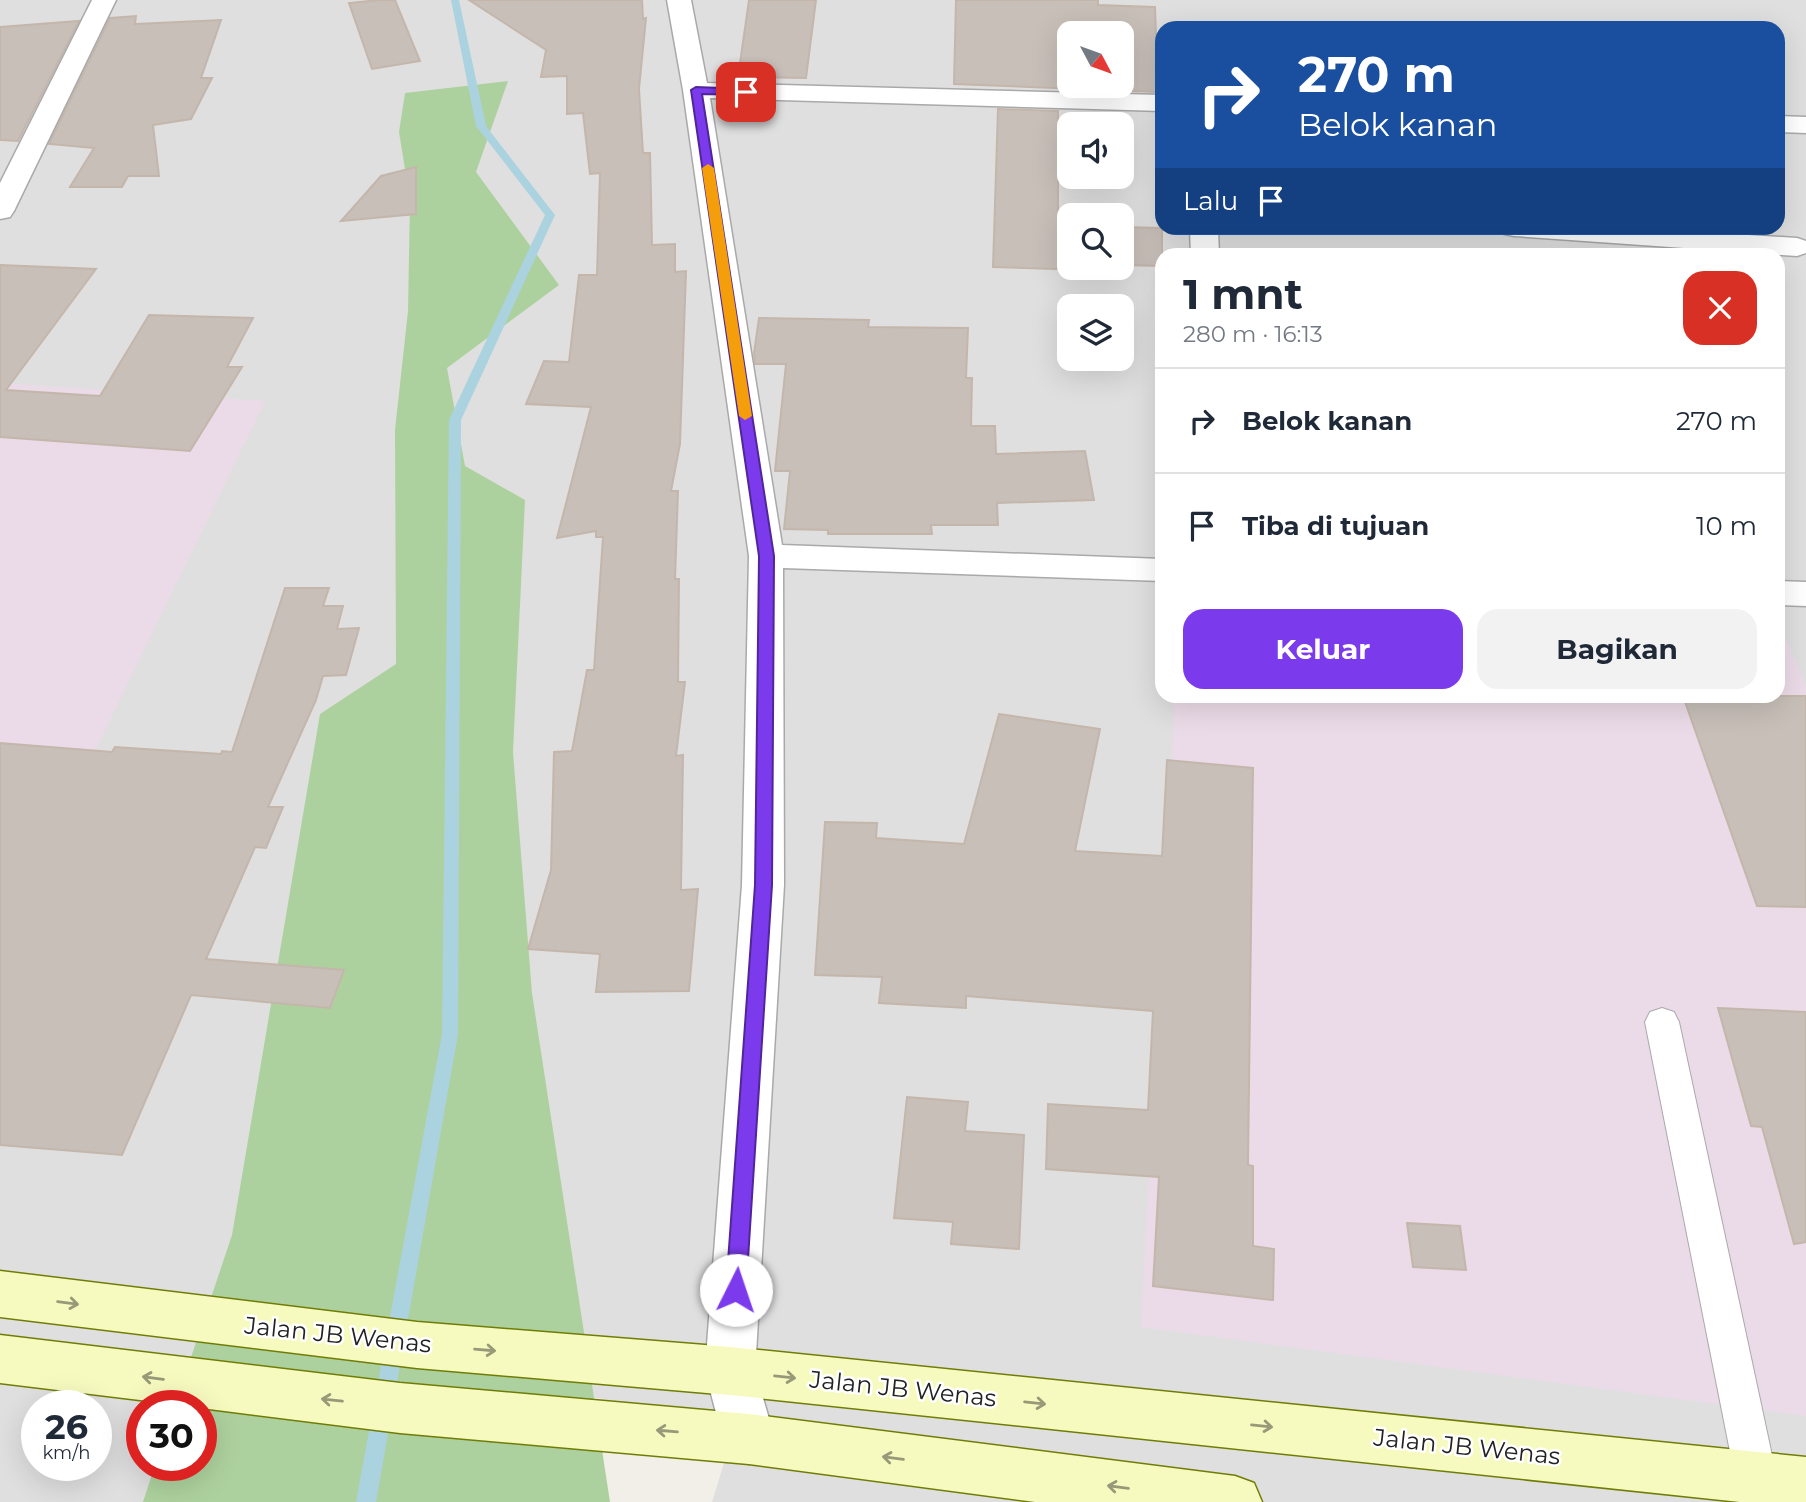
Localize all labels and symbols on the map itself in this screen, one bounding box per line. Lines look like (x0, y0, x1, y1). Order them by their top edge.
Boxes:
north arrow (1057, 21, 1134, 98)
pin (716, 62, 776, 122)
position arrow (699, 1253, 773, 1327)
one-way arrow (56, 1296, 79, 1309)
street label: Jalan JB Wenas (242, 1310, 433, 1359)
one-way arrow (473, 1344, 496, 1357)
street label: Jalan JB Wenas (807, 1364, 998, 1413)
one-way arrow (773, 1371, 795, 1384)
one-way arrow (142, 1372, 164, 1385)
speed limit sign: 30 (126, 1390, 217, 1481)
one-way arrow (321, 1393, 344, 1406)
one-way arrow (1023, 1396, 1046, 1409)
one-way arrow (1250, 1419, 1272, 1432)
street label: Jalan JB Wenas (1371, 1422, 1562, 1471)
one-way arrow (656, 1425, 679, 1438)
one-way arrow (882, 1451, 905, 1464)
one-way arrow (1108, 1480, 1130, 1493)

